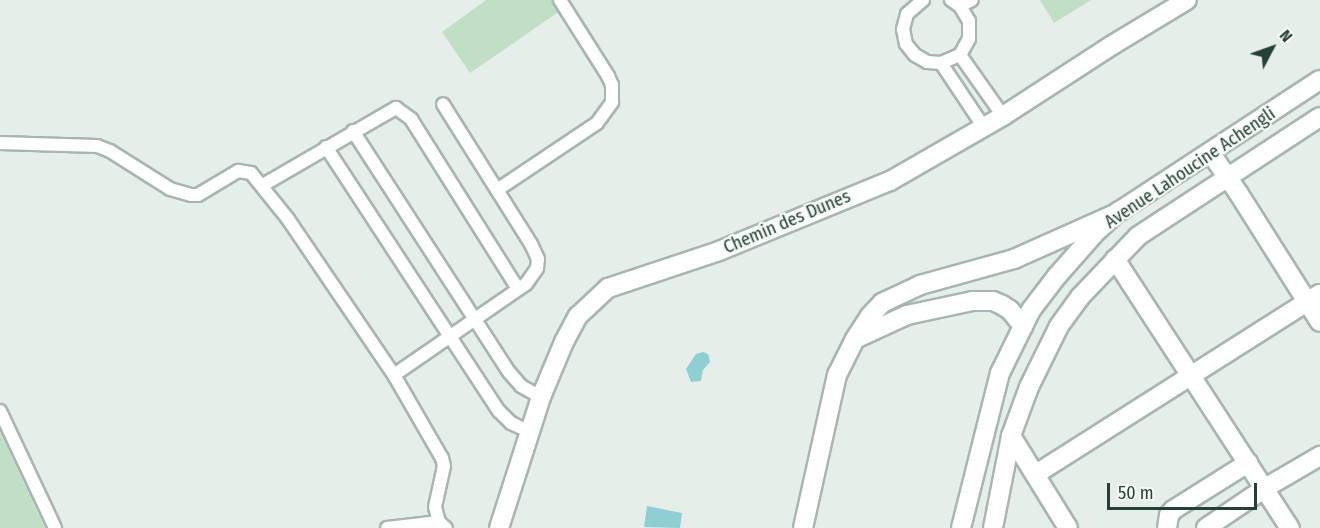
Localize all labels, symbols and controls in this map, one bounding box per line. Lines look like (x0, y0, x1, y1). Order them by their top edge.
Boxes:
north arrow (1242, 18, 1302, 78)
text: N (1276, 26, 1296, 46)
street label: Avenue Lahoucine Achengli (1101, 103, 1279, 233)
street label: Chemin des Dunes (720, 186, 854, 258)
scale bar (1110, 471, 1260, 509)
text: 50 m (1118, 482, 1154, 504)

